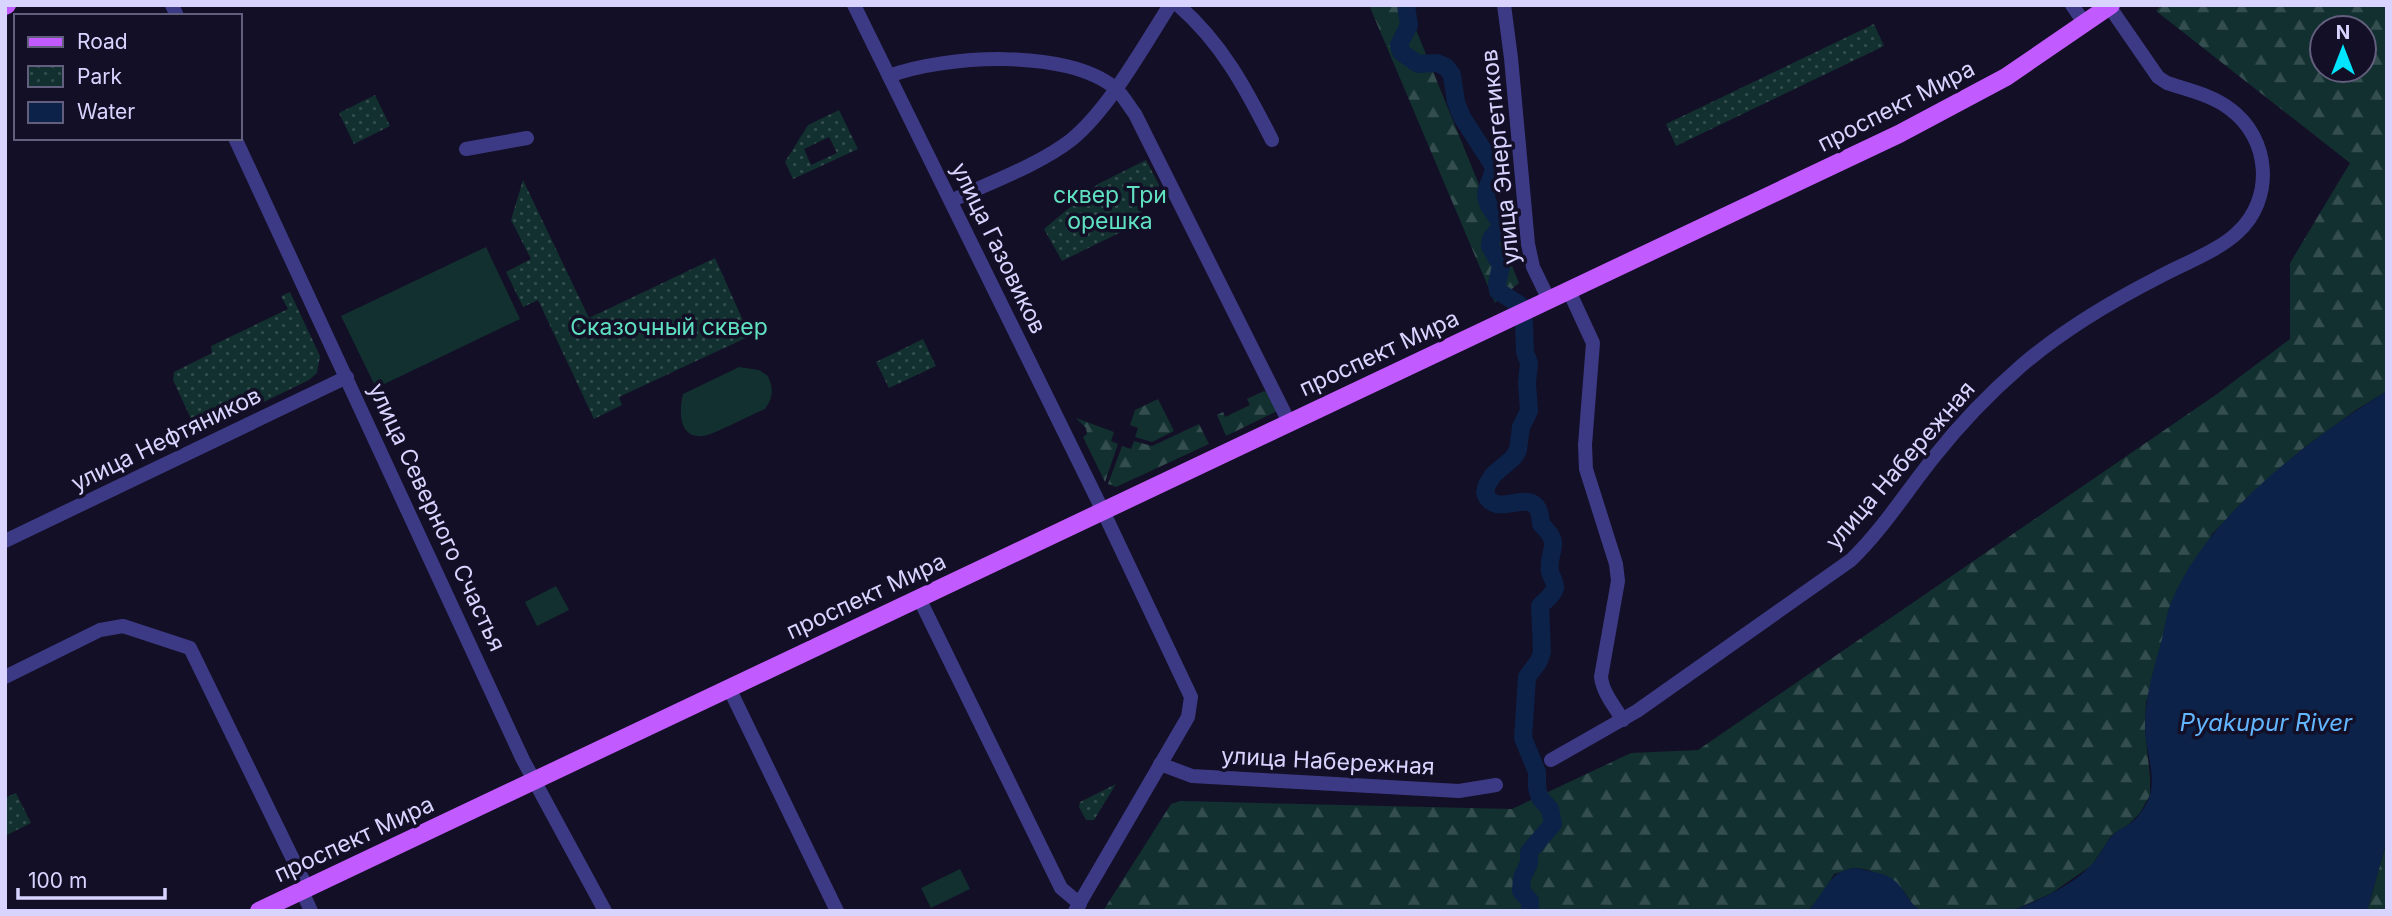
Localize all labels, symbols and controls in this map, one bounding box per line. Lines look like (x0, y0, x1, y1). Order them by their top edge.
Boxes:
legend (14, 14, 242, 140)
north arrow (2308, 14, 2378, 84)
text: N (2336, 21, 2350, 44)
text: Road (77, 29, 128, 54)
street label: улица Энергетиков (1475, 48, 1525, 266)
street label: проспект Мира (1813, 54, 1979, 158)
text: Park (77, 64, 122, 89)
text: Water (77, 99, 135, 124)
street label: улица Газовиков (945, 158, 1053, 338)
park label: сквер Три орешка (1053, 181, 1167, 235)
street label: проспект Мира (1295, 304, 1463, 402)
park label: Сказочный сквер (570, 313, 768, 341)
street label: улица Набережная (1819, 375, 1981, 555)
street label: улица Северного Счастья (362, 378, 512, 656)
street label: улица Нефтяников (67, 381, 265, 497)
street label: проспект Мира (782, 547, 950, 645)
water label: Pyakupur River (2180, 708, 2353, 737)
street label: улица Набережная (1221, 741, 1435, 781)
street label: проспект Мира (270, 790, 438, 888)
scale bar (18, 856, 164, 900)
text: 100 m (28, 868, 87, 893)

